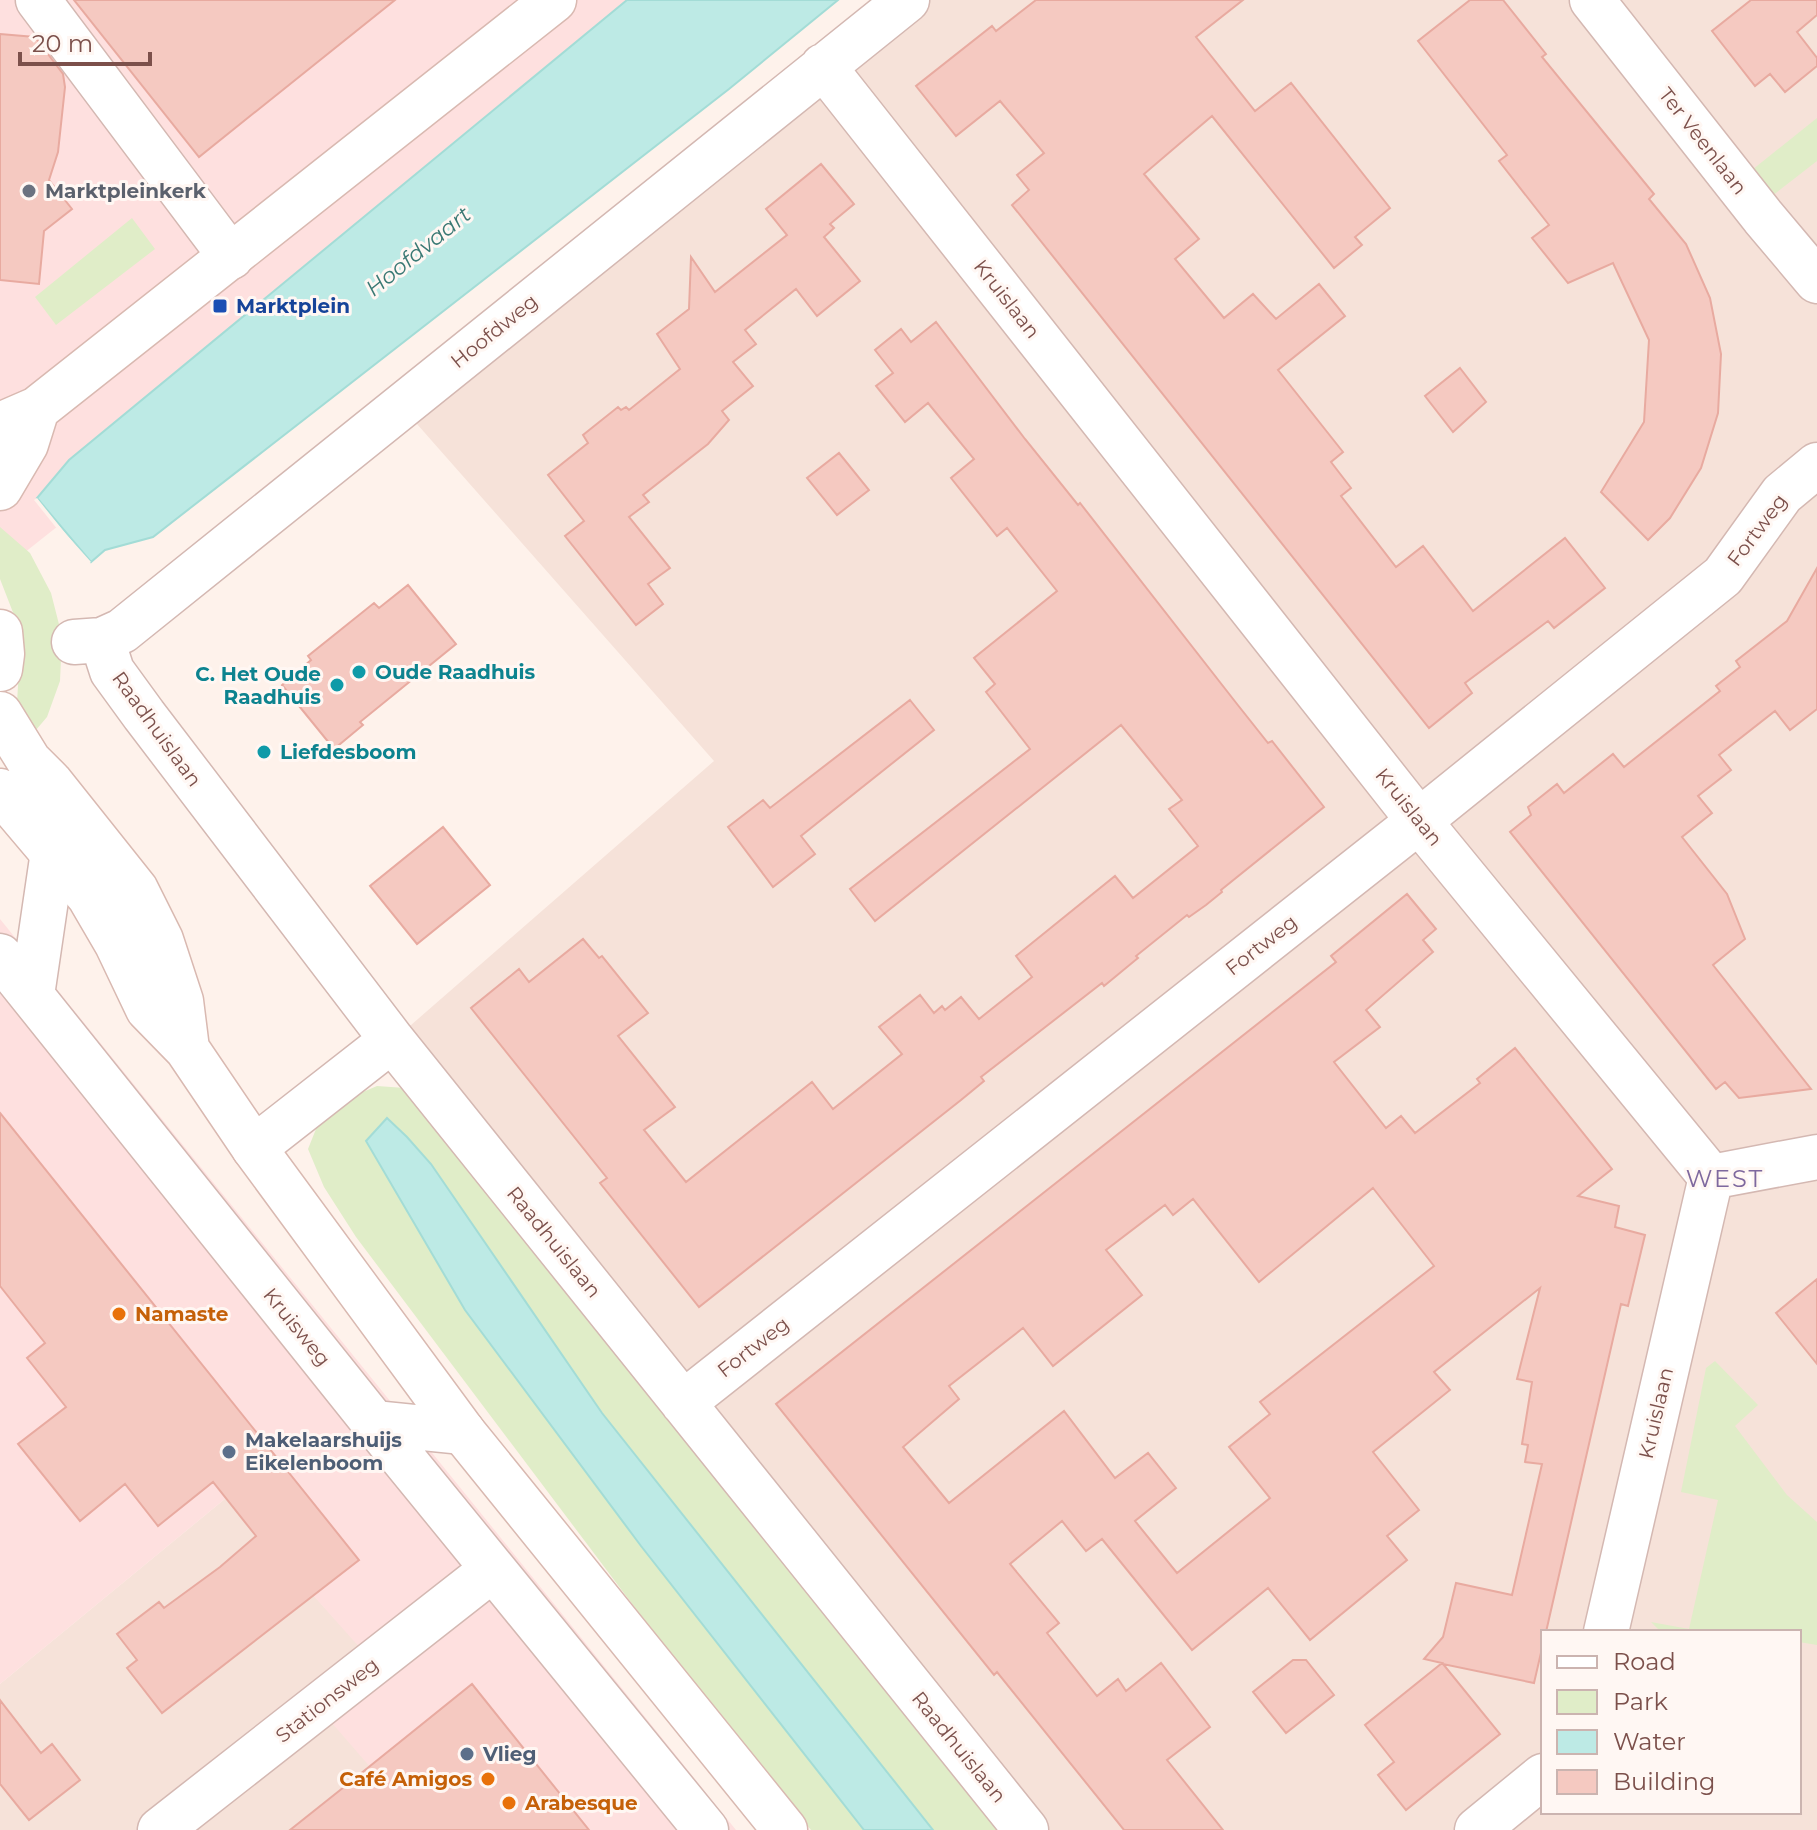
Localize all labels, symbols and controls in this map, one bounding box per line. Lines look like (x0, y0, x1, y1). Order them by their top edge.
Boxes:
scale bar (20, 16, 150, 66)
text: 20 m (32, 29, 93, 58)
street label: Ter Veenlaan (1654, 83, 1752, 199)
place label: Marktpleinkerk (45, 179, 207, 203)
marker: Marktpleinkerk (20, 182, 38, 200)
water label: Hoofdvaart (360, 201, 476, 302)
street label: Kruislaan (969, 255, 1045, 343)
street label: Hoofdweg (446, 289, 542, 373)
place label: Marktplein (236, 294, 350, 318)
marker: Marktplein (211, 297, 229, 315)
street label: Fortweg (1722, 489, 1792, 571)
place label: Oude Raadhuis (375, 660, 536, 684)
place label: C. Het Oude Raadhuis (195, 662, 321, 709)
marker: Oude Raadhuis (350, 663, 368, 681)
street label: Raadhuislaan (107, 667, 207, 791)
marker: C. Het Oude Raadhuis (328, 676, 346, 694)
place label: Liefdesboom (280, 740, 416, 764)
marker: Liefdesboom (255, 743, 273, 761)
street label: Kruislaan (1370, 763, 1448, 851)
street label: Fortweg (1220, 910, 1302, 980)
district label: WEST (1686, 1164, 1764, 1193)
street label: Raadhuislaan (502, 1182, 606, 1302)
street label: Kruisweg (258, 1283, 336, 1371)
place label: Namaste (135, 1302, 228, 1326)
marker: Namaste (110, 1305, 128, 1323)
street label: Fortweg (712, 1312, 794, 1382)
street label: Kruislaan (1634, 1365, 1678, 1461)
place label: Makelaarshuijs Eikelenboom (245, 1428, 402, 1475)
marker: Makelaarshuijs Eikelenboom (220, 1443, 238, 1461)
legend (1541, 1630, 1801, 1814)
text: Road (1613, 1647, 1676, 1676)
street label: Stationsweg (271, 1652, 383, 1748)
street label: Raadhuislaan (907, 1687, 1011, 1807)
text: Park (1613, 1687, 1668, 1716)
text: Water (1613, 1727, 1686, 1756)
place label: Vlieg (482, 1742, 536, 1766)
marker: Vlieg (458, 1745, 476, 1763)
place label: Café Amigos (339, 1767, 472, 1791)
text: Building (1613, 1767, 1716, 1796)
marker: Café Amigos (479, 1770, 497, 1788)
place label: Arabesque (524, 1791, 638, 1815)
marker: Arabesque (500, 1794, 518, 1812)

